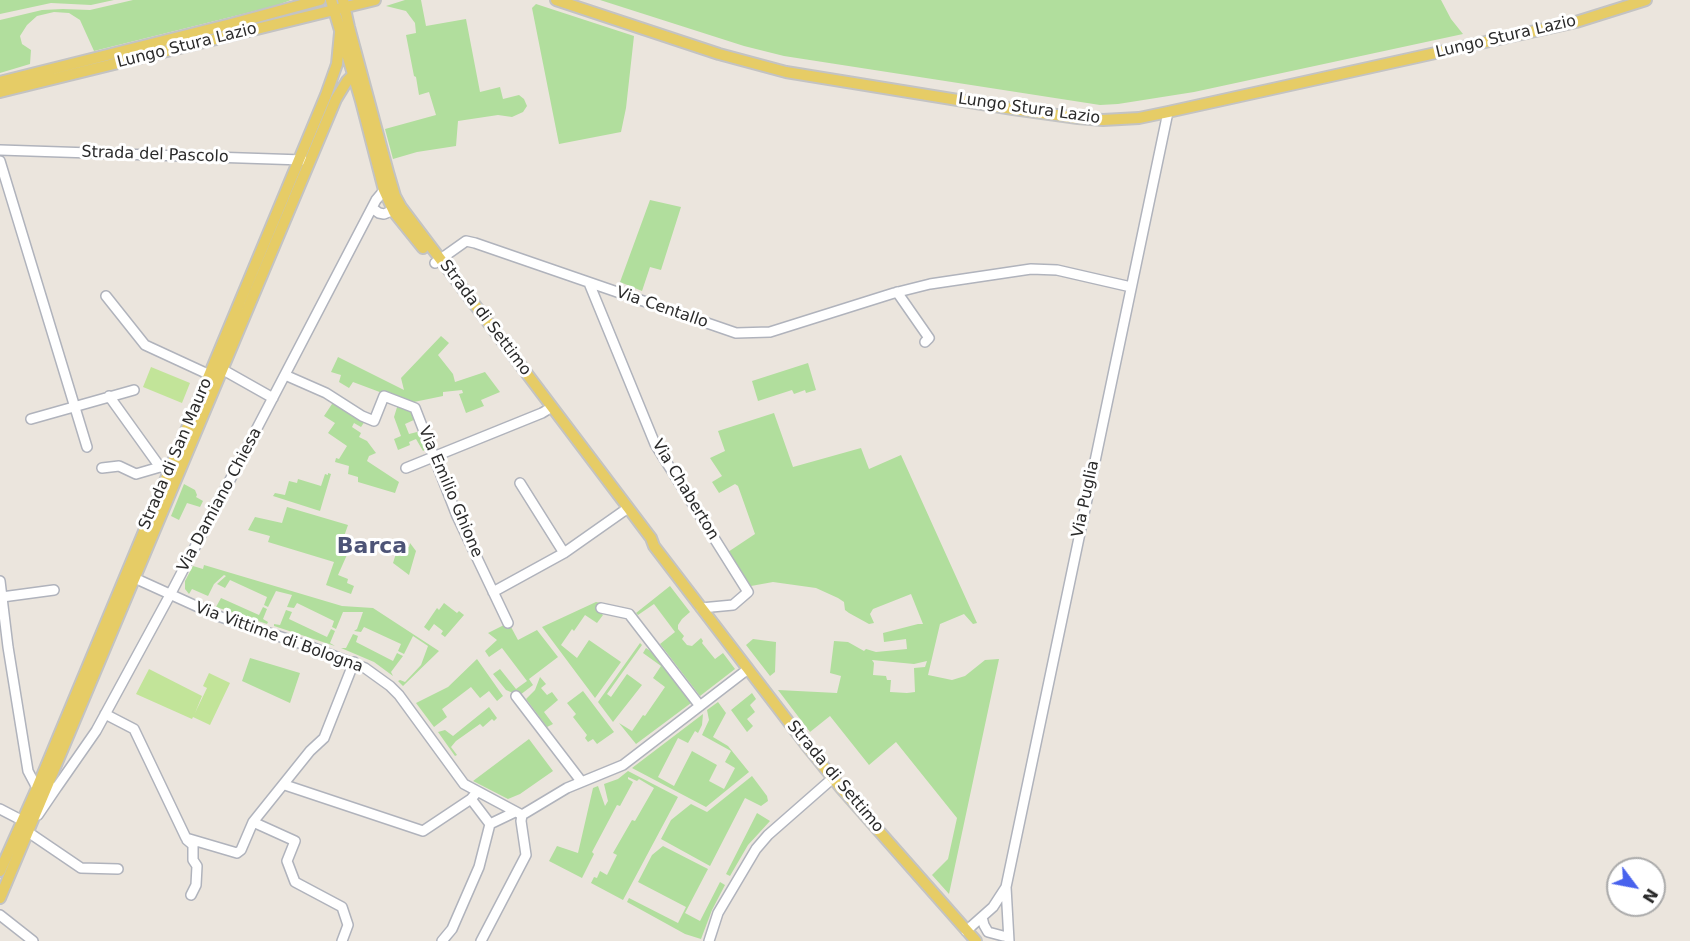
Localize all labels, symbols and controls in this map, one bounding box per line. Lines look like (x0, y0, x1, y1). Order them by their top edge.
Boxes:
street label: Lungo Stura Lazio (1434, 12, 1578, 62)
street label: Lungo Stura Lazio (115, 19, 259, 73)
street label: Lungo Stura Lazio (957, 90, 1101, 128)
street label: Strada del Pascolo (81, 143, 229, 167)
street label: Strada di Settimo (435, 256, 535, 380)
street label: Via Centallo (614, 283, 710, 333)
street label: Strada di San Mauro (135, 375, 217, 533)
street label: Via Emilio Ghione (414, 424, 486, 560)
street label: Via Damiano Chiesa (174, 425, 266, 575)
street label: Via Chaberton (647, 436, 723, 544)
street label: Via Puglia (1068, 459, 1104, 539)
district label: Barca (337, 534, 407, 560)
street label: Via Vittime di Bologna (192, 599, 366, 677)
street label: Strada di Settimo (783, 717, 887, 837)
north arrow (1606, 857, 1666, 917)
text: N (1638, 885, 1662, 906)

